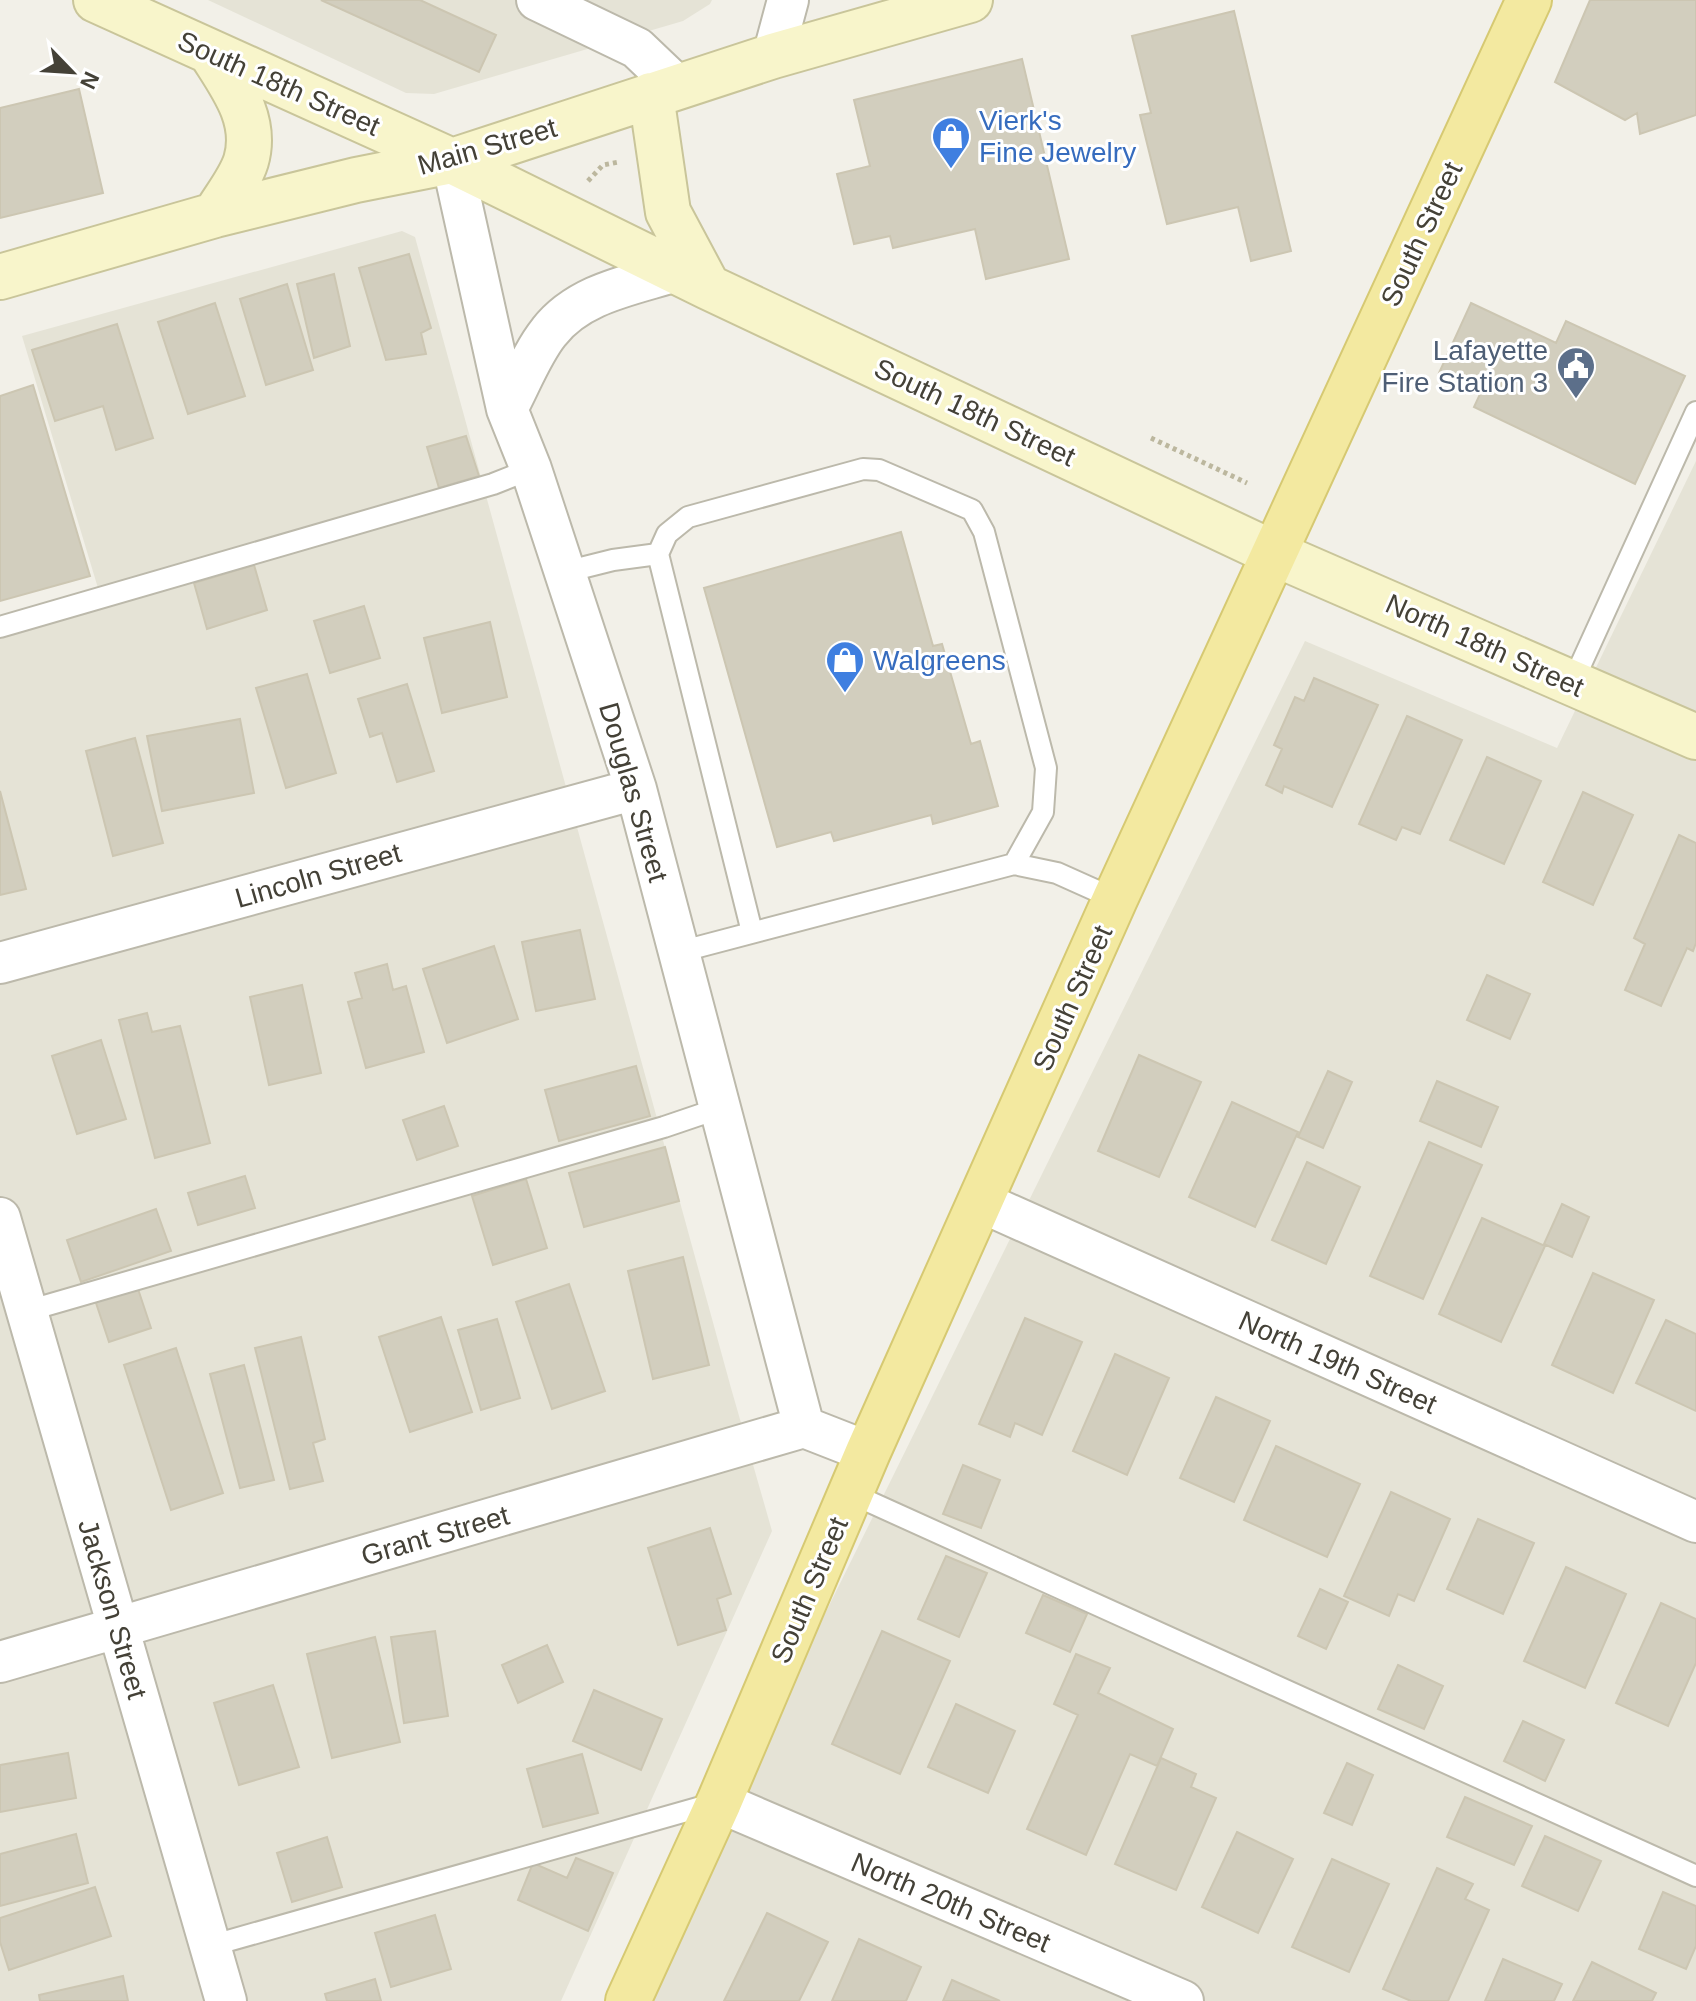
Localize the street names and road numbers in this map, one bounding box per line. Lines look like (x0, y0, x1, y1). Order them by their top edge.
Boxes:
street label: South 18th Street (173, 25, 385, 142)
street label: Main Street (414, 112, 560, 181)
street label: South Street (1375, 157, 1468, 311)
street label: South 18th Street (869, 352, 1080, 473)
street label: North 18th Street (1381, 588, 1589, 703)
street label: Douglas Street (593, 699, 674, 886)
street label: Lincoln Street (232, 837, 405, 914)
street label: South Street (1027, 921, 1118, 1076)
street label: North 19th Street (1234, 1305, 1442, 1420)
street label: Grant Street (358, 1500, 513, 1571)
street label: South Street (765, 1512, 854, 1668)
street label: Jackson Street (72, 1516, 153, 1703)
street label: North 20th Street (847, 1847, 1055, 1958)

